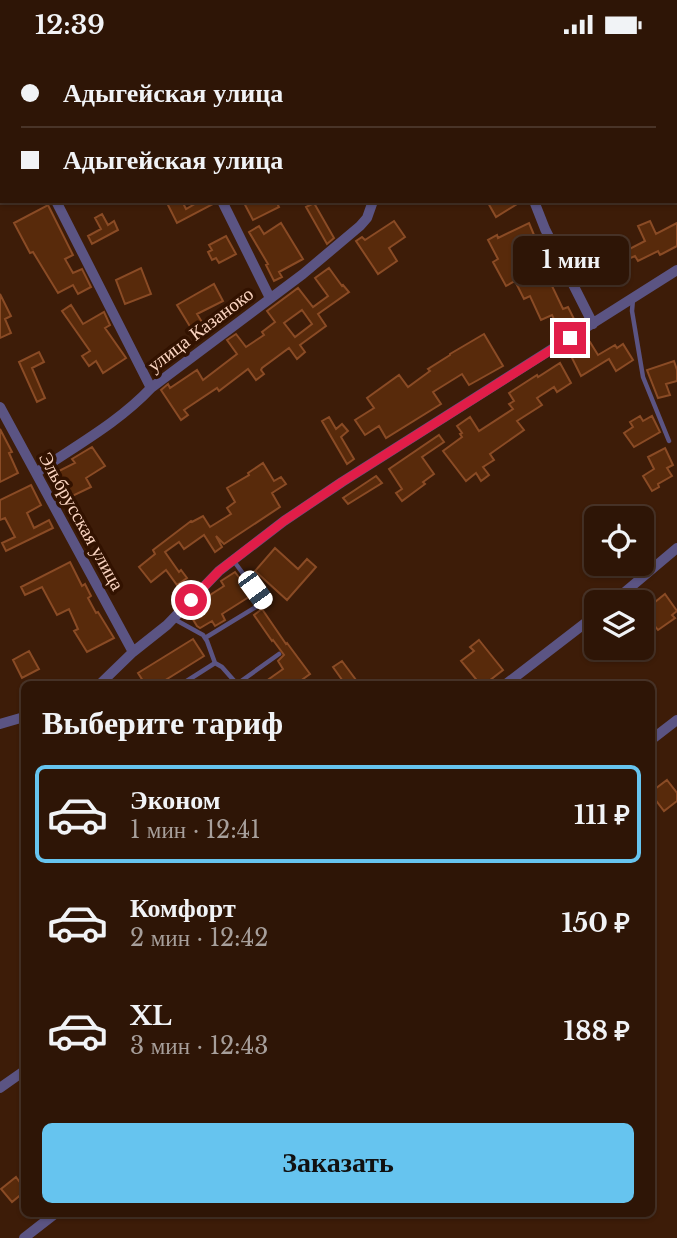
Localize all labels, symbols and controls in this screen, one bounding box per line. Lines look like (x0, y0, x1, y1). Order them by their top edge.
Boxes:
text: 12:39 (35, 9, 105, 41)
text: Адыгейская улица (63, 77, 283, 109)
text: Адыгейская улица (63, 144, 283, 176)
callout: 1 мин (512, 237, 628, 285)
text: 1 мин (542, 246, 600, 274)
street label: улица Казаноко (143, 282, 258, 377)
route end (554, 322, 586, 354)
street label: Эльбрусская улица (34, 448, 129, 595)
map controls (584, 506, 654, 660)
button: locate (584, 506, 654, 576)
car (235, 567, 276, 613)
route start (175, 584, 207, 616)
button: layers (584, 590, 654, 660)
text: Выберите тариф (42, 703, 283, 743)
icon: car (46, 783, 109, 846)
text: Эконом (130, 784, 220, 816)
text: 111 ₽ (574, 799, 630, 831)
text: 1 мин · 12:41 (130, 816, 260, 844)
icon: car (46, 891, 109, 954)
text: Комфорт (130, 892, 236, 924)
text: 150 ₽ (562, 907, 630, 939)
text: 2 мин · 12:42 (130, 924, 268, 952)
icon: car (46, 999, 109, 1062)
text: XL (130, 1000, 172, 1032)
text: 188 ₽ (564, 1015, 630, 1047)
text: 3 мин · 12:43 (130, 1032, 268, 1060)
button: Заказать (42, 1123, 634, 1203)

